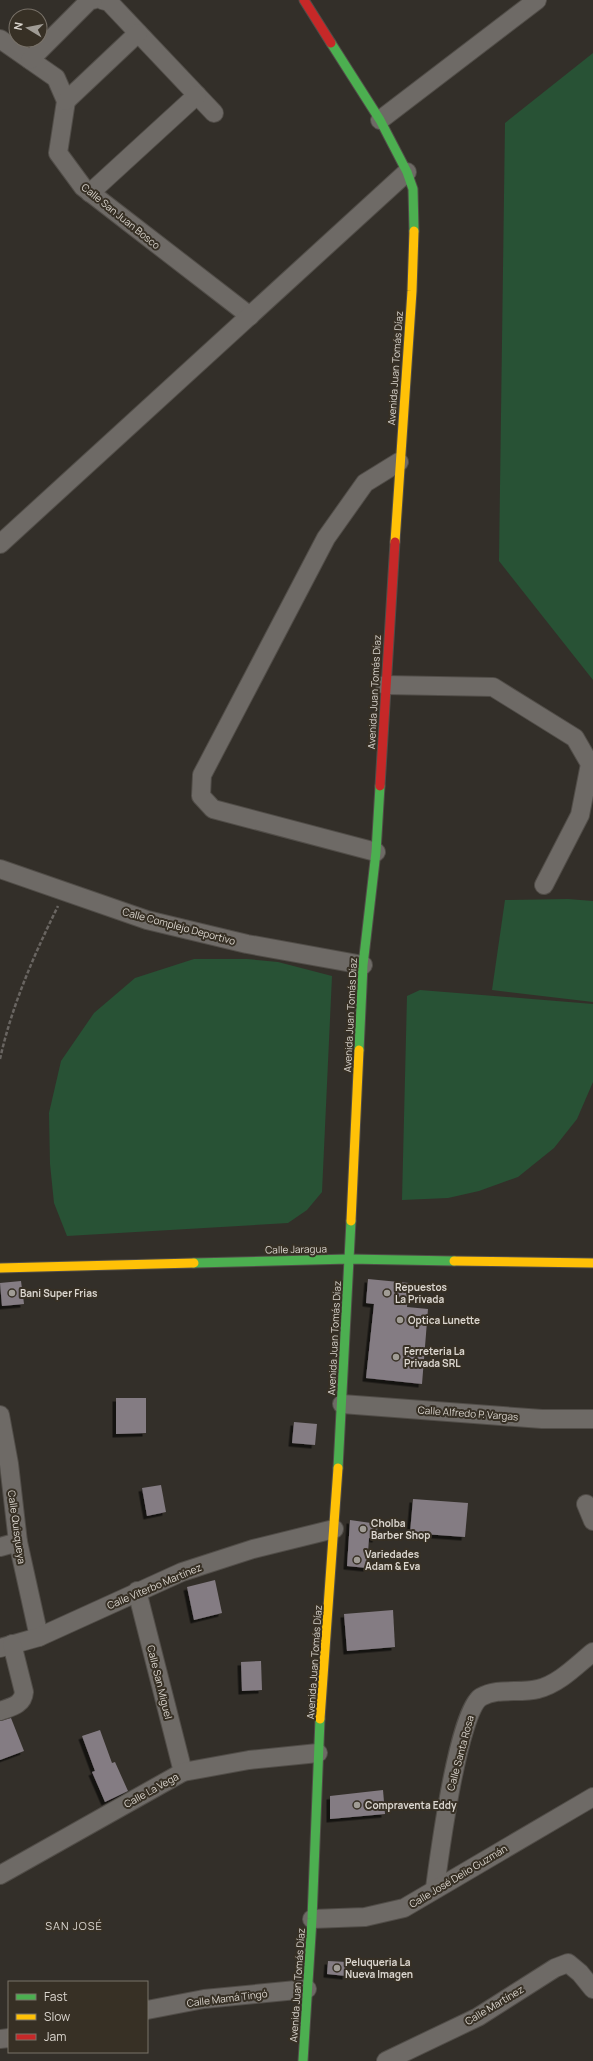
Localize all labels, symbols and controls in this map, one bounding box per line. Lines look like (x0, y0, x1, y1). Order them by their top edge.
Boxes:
north arrow (8, 8, 48, 48)
text: N (10, 21, 26, 31)
street label: Calle San Juan Bosco (79, 180, 163, 252)
street label: Avenida Juan Tomás Díaz (384, 310, 406, 426)
street label: Avenida Juan Tomás Díaz (364, 634, 384, 750)
street label: Calle Complejo Deportivo (121, 904, 237, 948)
street label: Avenida Juan Tomás Díaz (340, 957, 360, 1073)
street label: Calle Jaragua (265, 1241, 327, 1257)
street label: Avenida Juan Tomás Díaz (324, 1280, 344, 1396)
place label: Repuestos La Privada (395, 1280, 447, 1306)
place label: Bani Super Frias (20, 1286, 98, 1300)
marker: Bani Super Frias (7, 1288, 17, 1298)
marker: Repuestos La Privada (382, 1288, 392, 1298)
place label: Optica Lunette (408, 1313, 480, 1327)
marker: Optica Lunette (395, 1315, 405, 1325)
place label: Ferreteria La Privada SRL (404, 1344, 465, 1370)
marker: Ferreteria La Privada SRL (391, 1352, 401, 1362)
street label: Calle Alfredo P. Vargas (417, 1402, 519, 1424)
street label: Calle Quisqueya (5, 1489, 29, 1565)
place label: Cholba Barber Shop (371, 1516, 430, 1542)
marker: Cholba Barber Shop (358, 1524, 368, 1534)
place label: Variedades Adam & Eva (365, 1547, 420, 1573)
marker: Variedades Adam & Eva (352, 1555, 362, 1565)
street label: Calle Viterbo Martínez (105, 1560, 203, 1612)
street label: Avenida Juan Tomás Díaz (303, 1604, 325, 1720)
street label: Calle San Miguel (144, 1644, 176, 1720)
street label: Calle Santa Rosa (443, 1714, 477, 1792)
street label: Calle La Vega (121, 1769, 181, 1811)
place label: Compraventa Eddy (365, 1798, 457, 1812)
marker: Compraventa Eddy (352, 1800, 362, 1810)
street label: Calle José Delio Guzmán (406, 1841, 510, 1911)
district label: SAN JOSÉ (45, 1918, 103, 1933)
street label: Avenida Juan Tomás Díaz (286, 1927, 308, 2043)
place label: Peluqueria La Nueva Imagen (345, 1955, 413, 1981)
marker: Peluqueria La Nueva Imagen (332, 1963, 342, 1973)
legend (8, 1981, 148, 2053)
street label: Calle Martínez (462, 1982, 526, 2028)
street label: Calle Mamá Tingó (186, 1986, 268, 2010)
text: Fast (44, 1988, 68, 2005)
text: Slow (44, 2008, 70, 2025)
text: Jam (44, 2028, 66, 2045)

